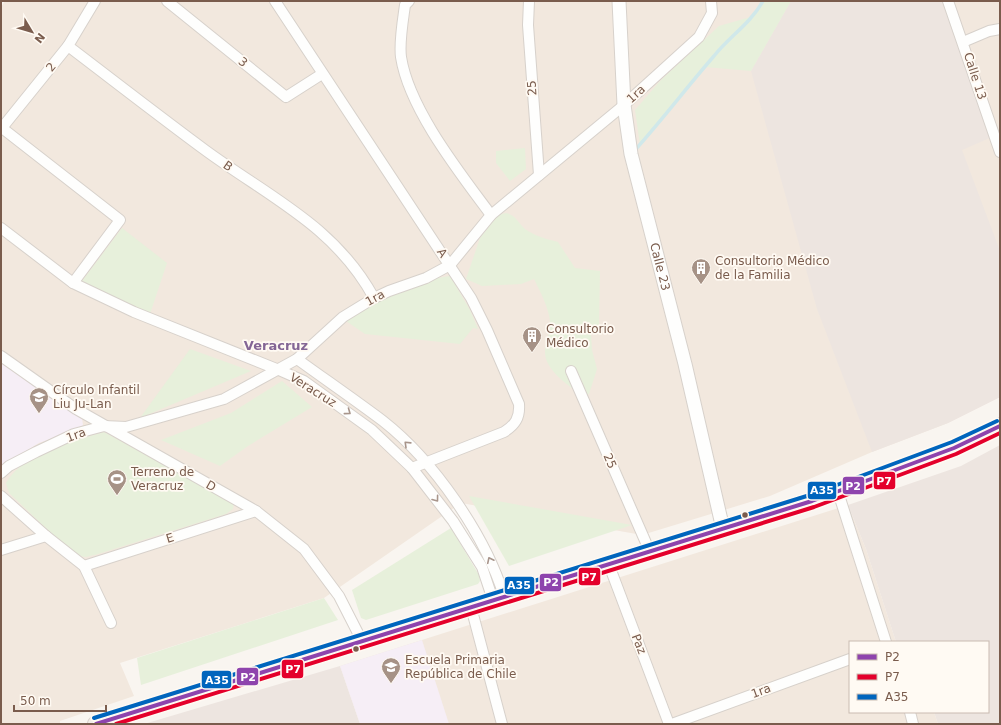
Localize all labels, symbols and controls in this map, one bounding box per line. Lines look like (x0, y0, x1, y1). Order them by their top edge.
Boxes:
north arrow (12, 12, 52, 52)
text: N (32, 30, 47, 45)
street label: Calle 13 (961, 51, 989, 101)
street label: 3 (236, 54, 250, 70)
street label: 2 (43, 60, 59, 74)
street label: 25 (524, 80, 540, 96)
street label: 1ra (624, 82, 648, 106)
street label: B (221, 158, 235, 174)
street label: Calle 23 (647, 241, 673, 292)
street label: A (434, 246, 451, 261)
place label: Consultorio Médico de la Familia (715, 254, 830, 282)
building icon: Consultorio Médico de la Familia (690, 257, 712, 285)
street label: 1ra (363, 287, 387, 309)
place label: Consultorio Médico (546, 322, 614, 350)
building icon: Consultorio Médico (521, 325, 543, 353)
district label: Veracruz (244, 338, 308, 353)
street label: Veracruz (287, 370, 339, 410)
place label: Círculo Infantil Liu Ju-Lan (53, 383, 140, 411)
school or university icon: Círculo Infantil Liu Ju-Lan (28, 386, 50, 414)
one-way arrow (343, 408, 350, 415)
street label: 1ra (64, 425, 88, 445)
one-way arrow (404, 441, 412, 448)
street label: 25 (601, 451, 619, 471)
place label: Terreno de Veracruz (130, 465, 194, 493)
sports icon: Terreno de Veracruz (106, 468, 128, 496)
line badge: P7 (873, 471, 896, 490)
text: P7 (876, 475, 892, 488)
line badge: P2 (842, 476, 865, 495)
street label: D (204, 478, 218, 494)
text: P2 (845, 480, 861, 493)
line badge: A35 (807, 481, 837, 500)
text: A35 (810, 484, 834, 497)
one-way arrow (431, 494, 438, 501)
unlabelled marker (740, 510, 750, 520)
street label: E (164, 530, 176, 546)
one-way arrow (487, 557, 495, 564)
line badge: P7 (578, 567, 601, 586)
text: P7 (581, 571, 597, 584)
line badge: P2 (539, 573, 562, 592)
line badge: A35 (504, 576, 535, 595)
text: P2 (543, 576, 559, 589)
text: A35 (507, 579, 531, 592)
street label: Paz (629, 632, 649, 656)
legend (849, 641, 989, 713)
unlabelled marker (351, 644, 361, 654)
text: P2 (885, 650, 900, 664)
place label: Escuela Primaria República de Chile (405, 653, 516, 681)
school or university icon: Escuela Primaria República de Chile (380, 656, 402, 684)
line badge: P7 (281, 659, 304, 679)
text: P7 (285, 663, 301, 676)
line badge: P2 (236, 667, 259, 686)
line badge: A35 (201, 670, 232, 689)
text: P7 (885, 670, 900, 684)
text: P2 (240, 671, 256, 684)
text: A35 (205, 674, 229, 687)
street label: 1ra (749, 681, 773, 701)
scale bar (14, 687, 106, 713)
text: A35 (885, 690, 908, 704)
text: 50 m (20, 694, 51, 708)

